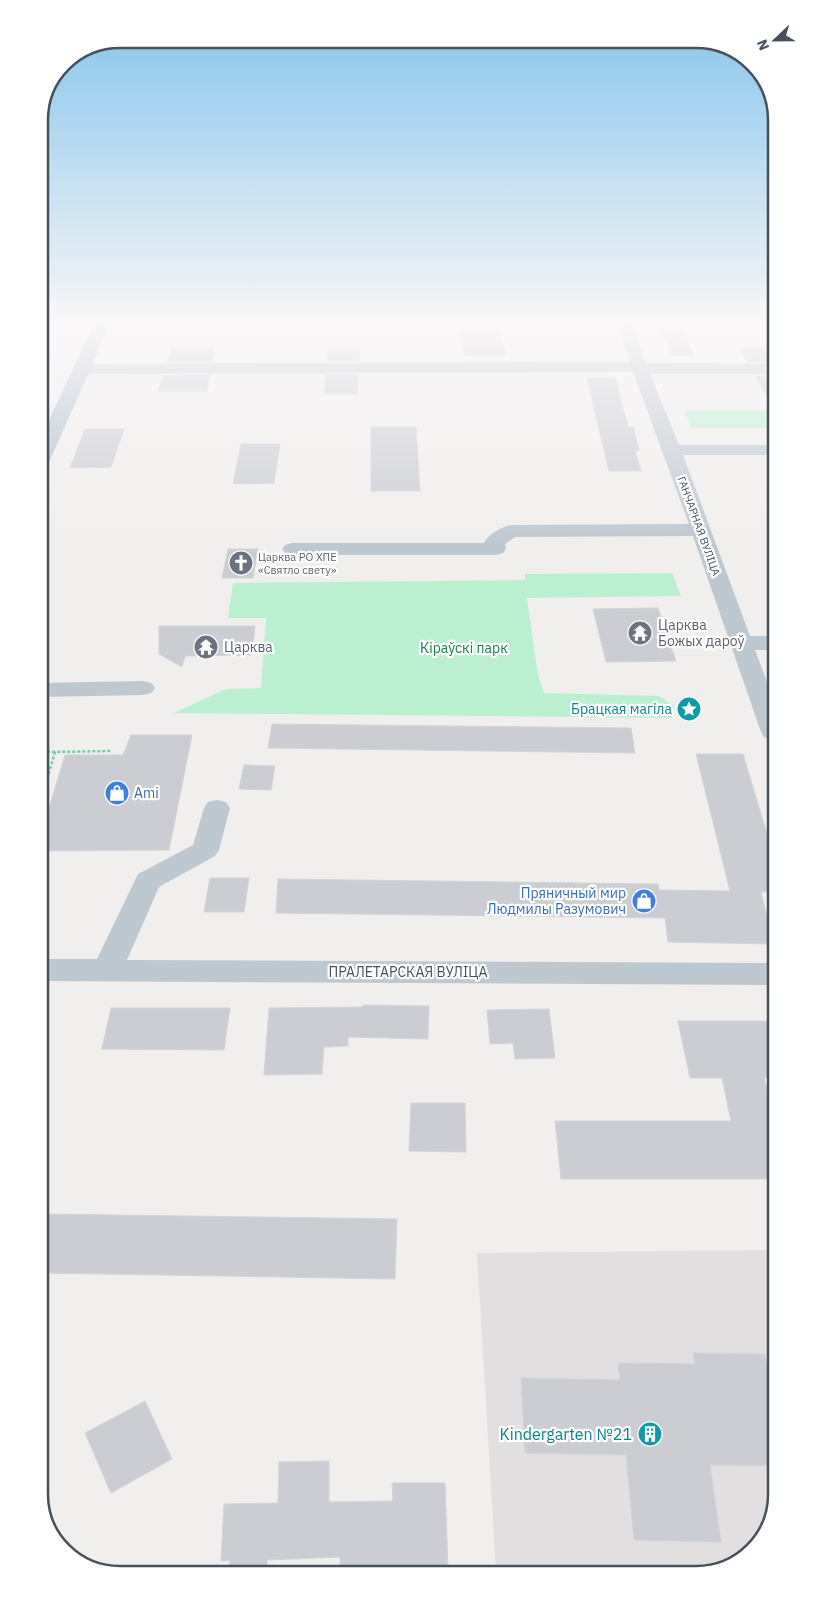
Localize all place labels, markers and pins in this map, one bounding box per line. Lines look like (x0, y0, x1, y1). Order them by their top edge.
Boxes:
church icon: Царква РО ХПЕ «Святло свету» (228, 550, 254, 576)
place label: Царква РО ХПЕ «Святло свету» (258, 550, 337, 577)
place label: Царква Божых дароў (658, 616, 745, 650)
temple icon: Царква Божых дароў (627, 620, 653, 646)
temple icon: Царква (193, 634, 219, 660)
place label: Царква (224, 638, 273, 656)
place icon: Брацкая магіла (676, 696, 702, 722)
place label: Брацкая магіла (571, 700, 673, 718)
shop icon: Ami (104, 780, 130, 806)
place label: Ami (134, 784, 159, 802)
place label: Пряничный мир Людмилы Разумович (487, 884, 626, 918)
shop icon: Пряничный мир Людмилы Разумович (631, 888, 657, 914)
building icon: Kindergarten №21 (637, 1421, 663, 1447)
place label: Kindergarten №21 (499, 1424, 632, 1444)

